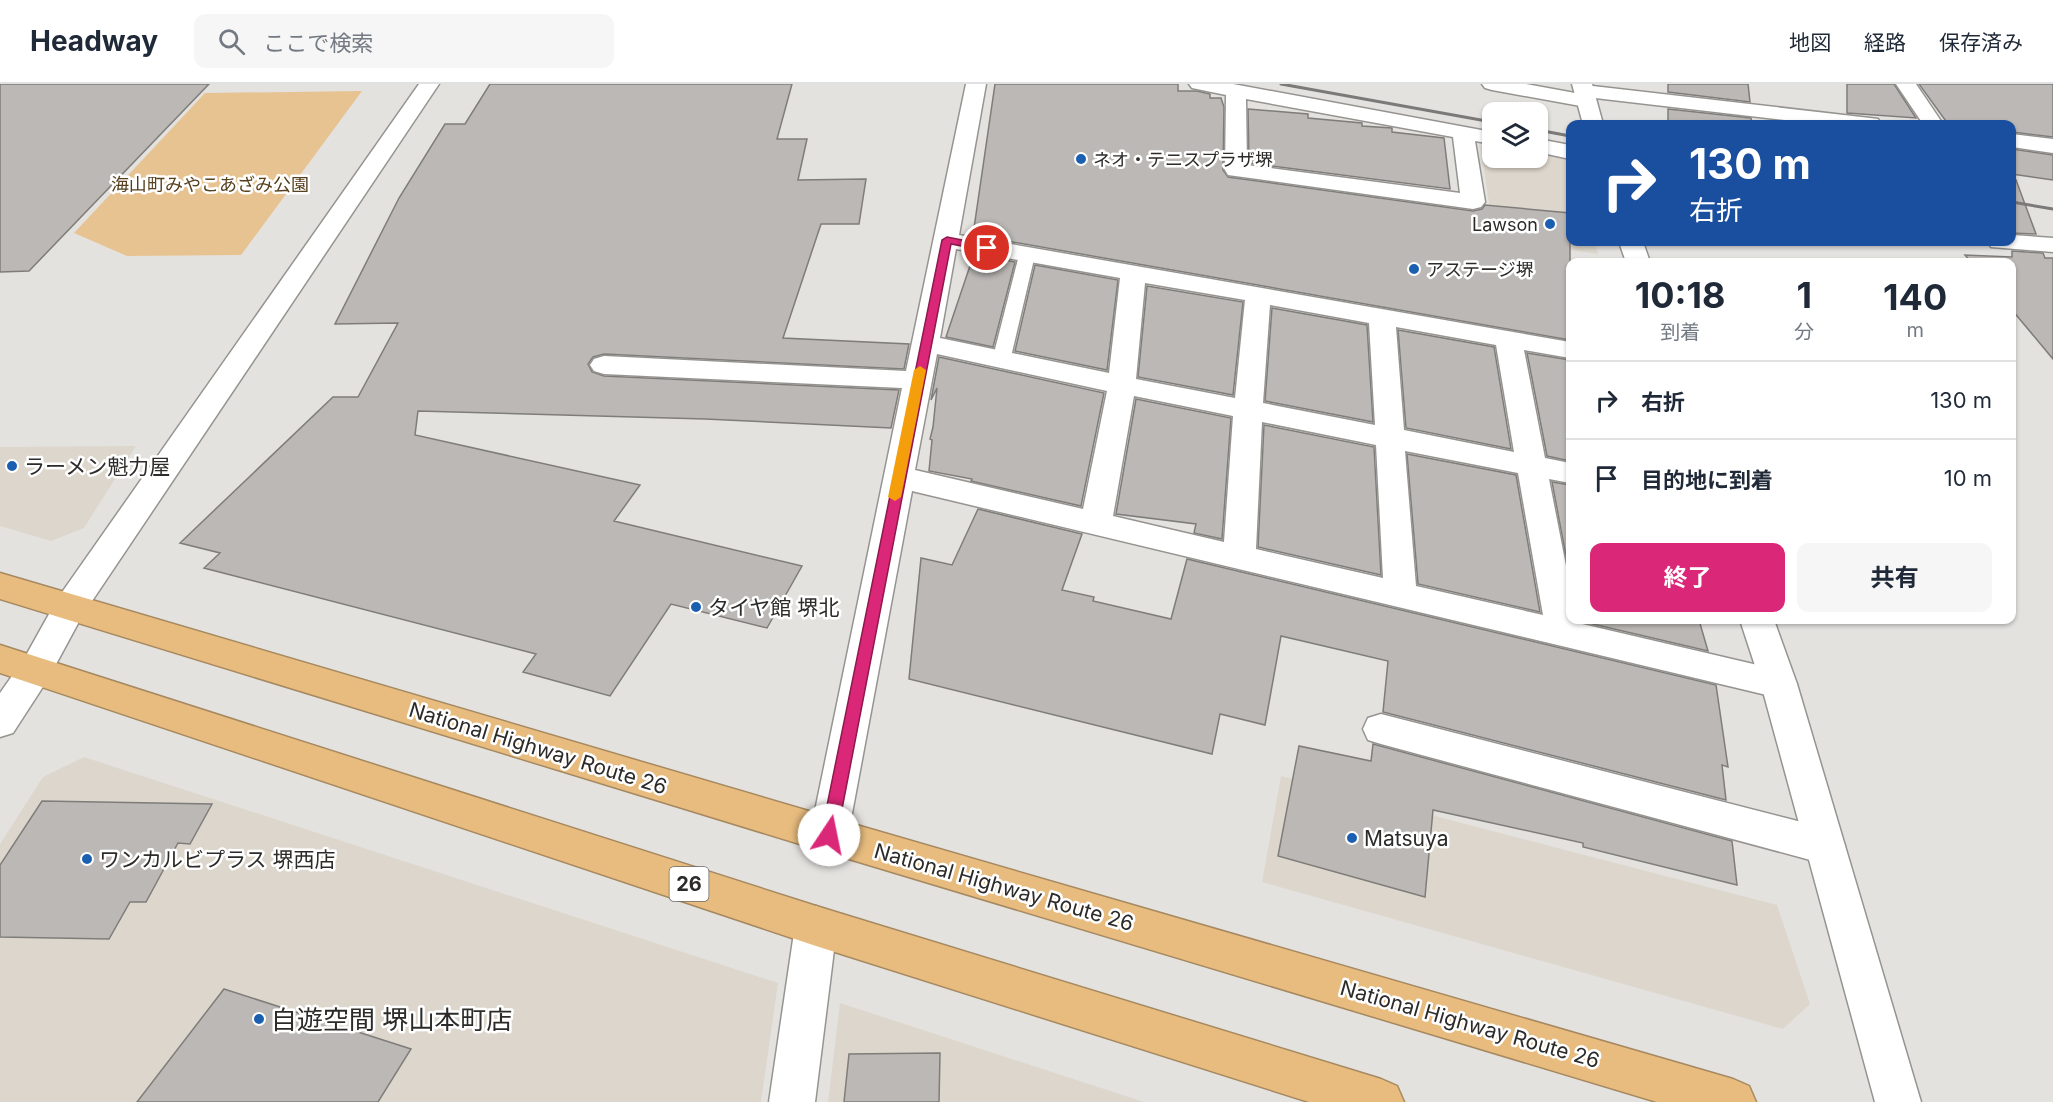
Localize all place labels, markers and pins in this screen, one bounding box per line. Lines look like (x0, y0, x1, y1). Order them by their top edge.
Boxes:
place label: ネオ・テニスプラザ堺 (1093, 149, 1273, 170)
marker: ネオ・テニスプラザ堺 (1074, 152, 1088, 166)
place label: Lawson (1472, 214, 1538, 235)
marker: Lawson (1543, 217, 1557, 231)
pin (961, 222, 1012, 273)
place label: アステージ堺 (1426, 259, 1534, 280)
marker: アステージ堺 (1407, 262, 1421, 276)
place label: ラーメン魁力屋 (24, 454, 170, 479)
marker: ラーメン魁力屋 (5, 459, 19, 473)
place label: タイヤ館 堺北 (708, 595, 839, 620)
marker: タイヤ館 堺北 (689, 600, 703, 614)
place label: Matsuya (1364, 826, 1448, 851)
marker: Matsuya (1345, 831, 1359, 845)
place label: ワンカルビプラス 堺西店 (99, 847, 336, 872)
marker: ワンカルビプラス 堺西店 (80, 852, 94, 866)
place label: 自遊空間 堺山本町店 (271, 1004, 512, 1035)
marker: 自遊空間 堺山本町店 (252, 1012, 266, 1026)

